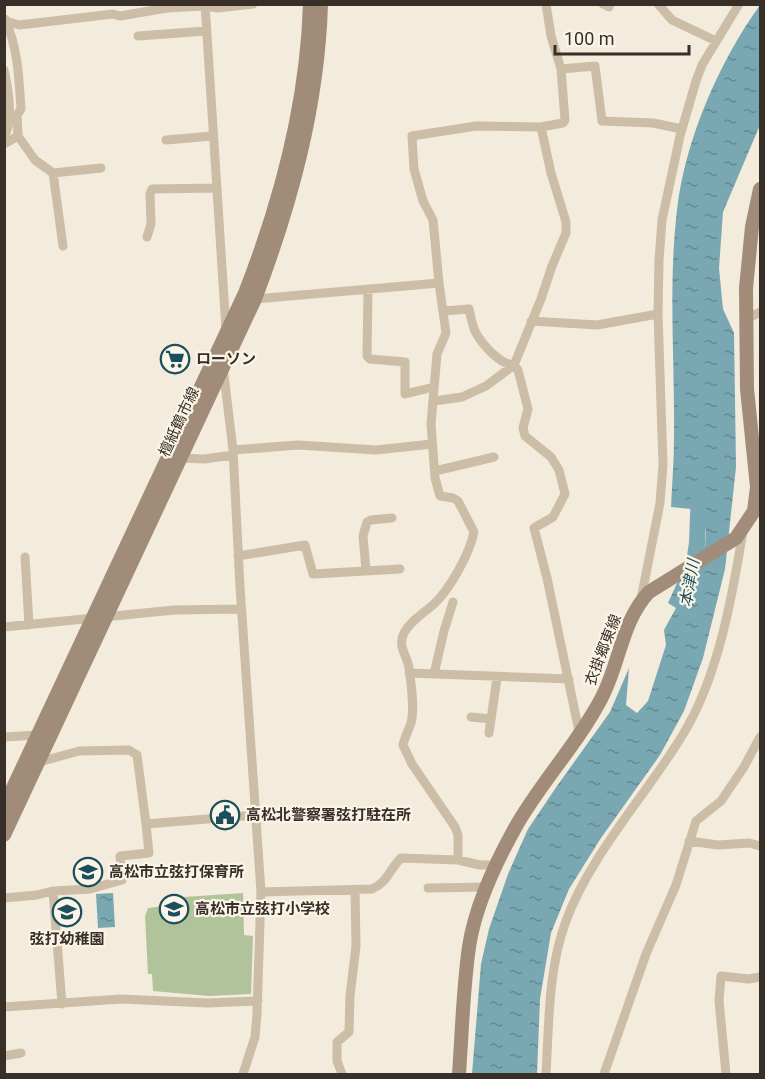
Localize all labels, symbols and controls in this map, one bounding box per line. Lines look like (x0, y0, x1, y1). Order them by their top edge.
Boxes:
scale bar (555, 18, 688, 56)
text: 100 m (564, 28, 615, 49)
supermarket icon: ローソン (159, 343, 191, 375)
place label: ローソン (196, 350, 256, 368)
street label: 檀紙鶴市線 (155, 384, 203, 460)
water label: 本津川 (676, 556, 703, 608)
street label: 衣掛郷東線 (581, 612, 625, 688)
public building icon: 高松北警察署弦打駐在所 (209, 799, 241, 831)
place label: 高松北警察署弦打駐在所 (246, 806, 411, 824)
school or university icon: 高松市立弦打保育所 (72, 856, 104, 888)
place label: 高松市立弦打保育所 (109, 863, 244, 881)
school or university icon: 高松市立弦打小学校 (158, 893, 190, 925)
school or university icon: 弦打幼稚園 (51, 896, 83, 928)
place label: 高松市立弦打小学校 (195, 900, 330, 918)
place label: 弦打幼稚園 (29, 930, 105, 948)

